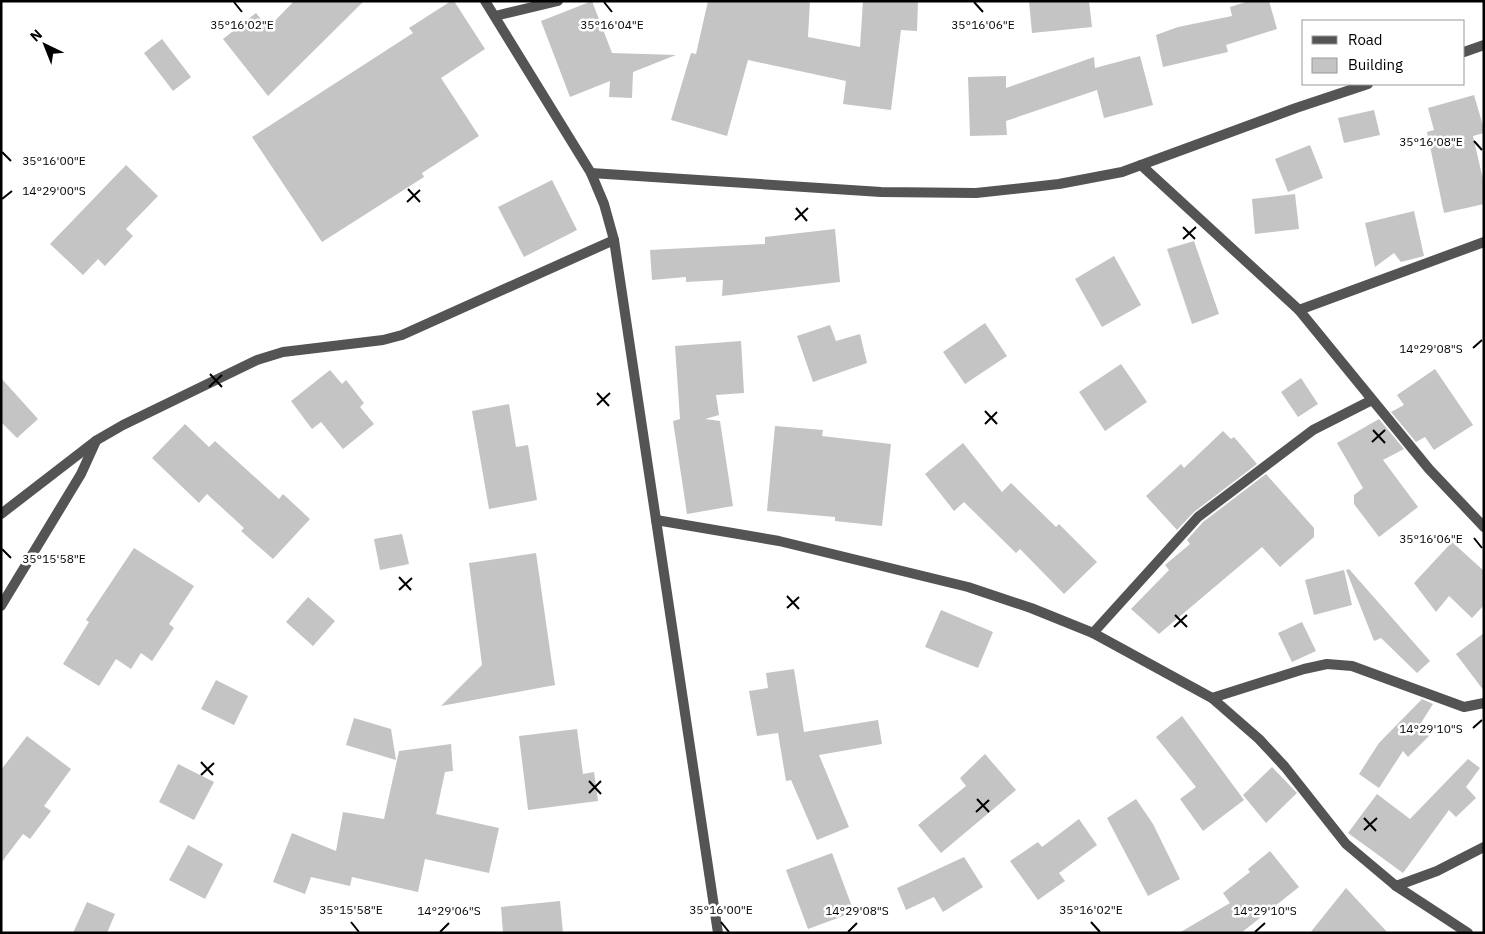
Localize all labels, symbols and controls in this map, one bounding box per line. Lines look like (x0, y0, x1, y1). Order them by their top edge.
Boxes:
text: 35°16'02"E (210, 17, 274, 32)
text: 35°16'04"E (580, 17, 644, 32)
text: 35°16'06"E (951, 17, 1015, 32)
north arrow (20, 20, 70, 70)
legend (1302, 20, 1465, 85)
text: N (26, 25, 46, 46)
text: Road (1348, 30, 1383, 49)
text: Building (1348, 55, 1403, 74)
text: 35°16'08"E (1399, 134, 1463, 149)
text: 35°16'00"E (22, 153, 86, 168)
text: 14°29'00"S (22, 183, 86, 198)
text: 14°29'08"S (1399, 341, 1463, 356)
text: 35°16'06"E (1399, 531, 1463, 546)
text: 35°15'58"E (22, 551, 86, 566)
text: 14°29'10"S (1399, 721, 1463, 736)
text: 35°15'58"E (319, 902, 383, 917)
text: 35°16'00"E (689, 902, 753, 917)
text: 35°16'02"E (1059, 902, 1123, 917)
text: 14°29'06"S (417, 903, 481, 918)
text: 14°29'08"S (825, 903, 889, 918)
text: 14°29'10"S (1233, 903, 1297, 918)

